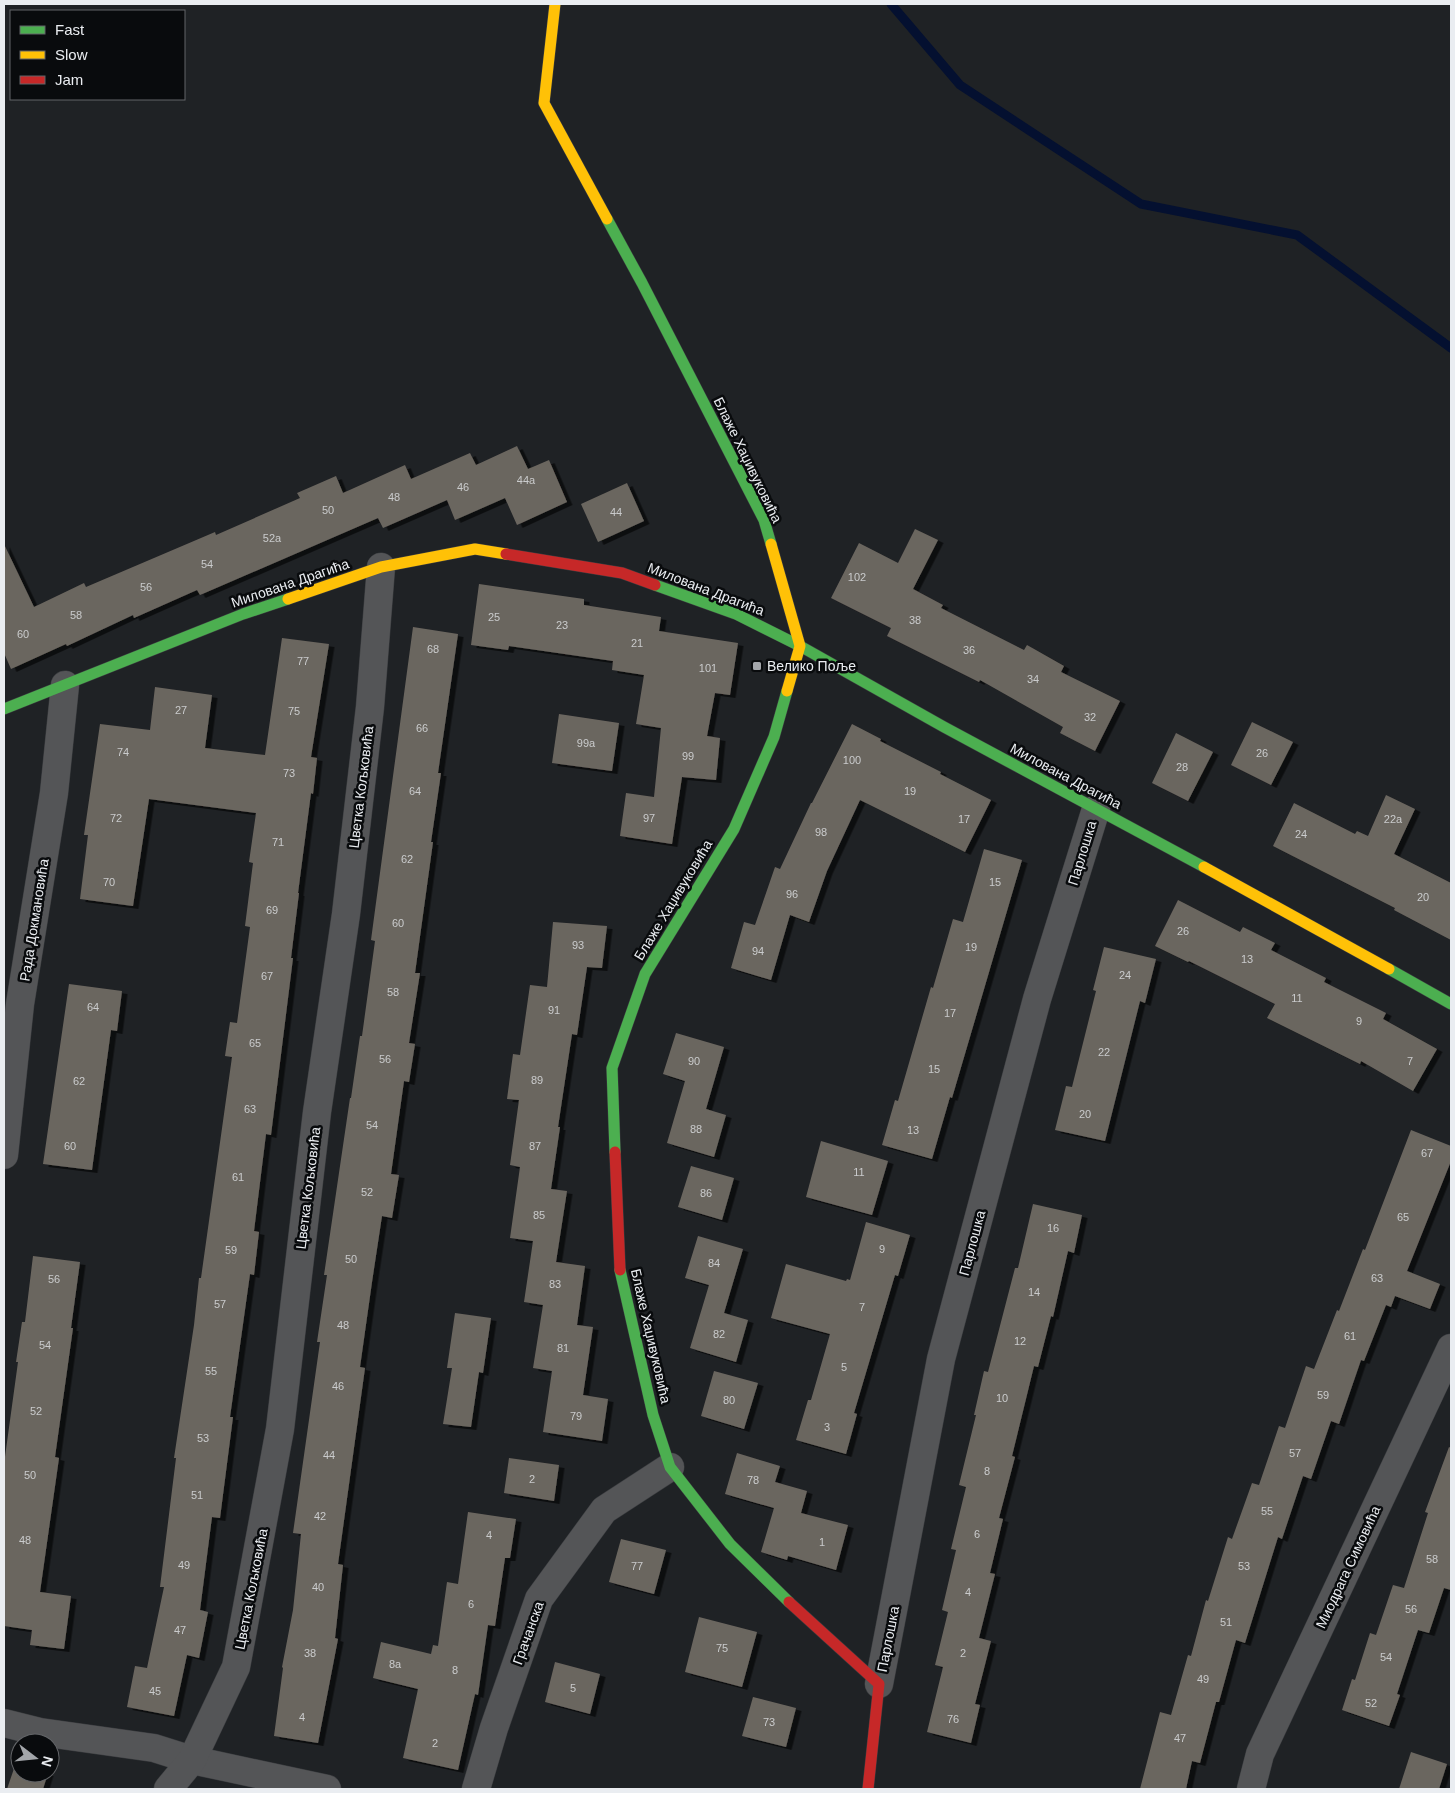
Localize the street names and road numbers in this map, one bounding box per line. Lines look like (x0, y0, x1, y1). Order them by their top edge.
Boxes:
street label: Блаже Хаџивуковића (711, 395, 785, 526)
street label: Милована Драгића (229, 555, 351, 611)
street label: Милована Драгића (645, 559, 767, 619)
street label: Цветка Кољковића (346, 725, 376, 849)
street label: Милована Драгића (1008, 740, 1125, 812)
street label: Парлошка (1065, 819, 1099, 887)
street label: Блаже Хаџивуковића (631, 837, 715, 963)
street label: Рада Докмановића (16, 857, 52, 982)
street label: Цветка Кољковића (293, 1126, 323, 1250)
street label: Парлошка (956, 1209, 988, 1277)
street label: Блаже Хаџивуковића (628, 1267, 674, 1405)
street label: Миодрага Симовића (1313, 1503, 1384, 1631)
street label: Цветка Кољковића (231, 1527, 271, 1651)
street label: Грачанска (509, 1599, 547, 1667)
street label: Парлошка (874, 1605, 902, 1673)

